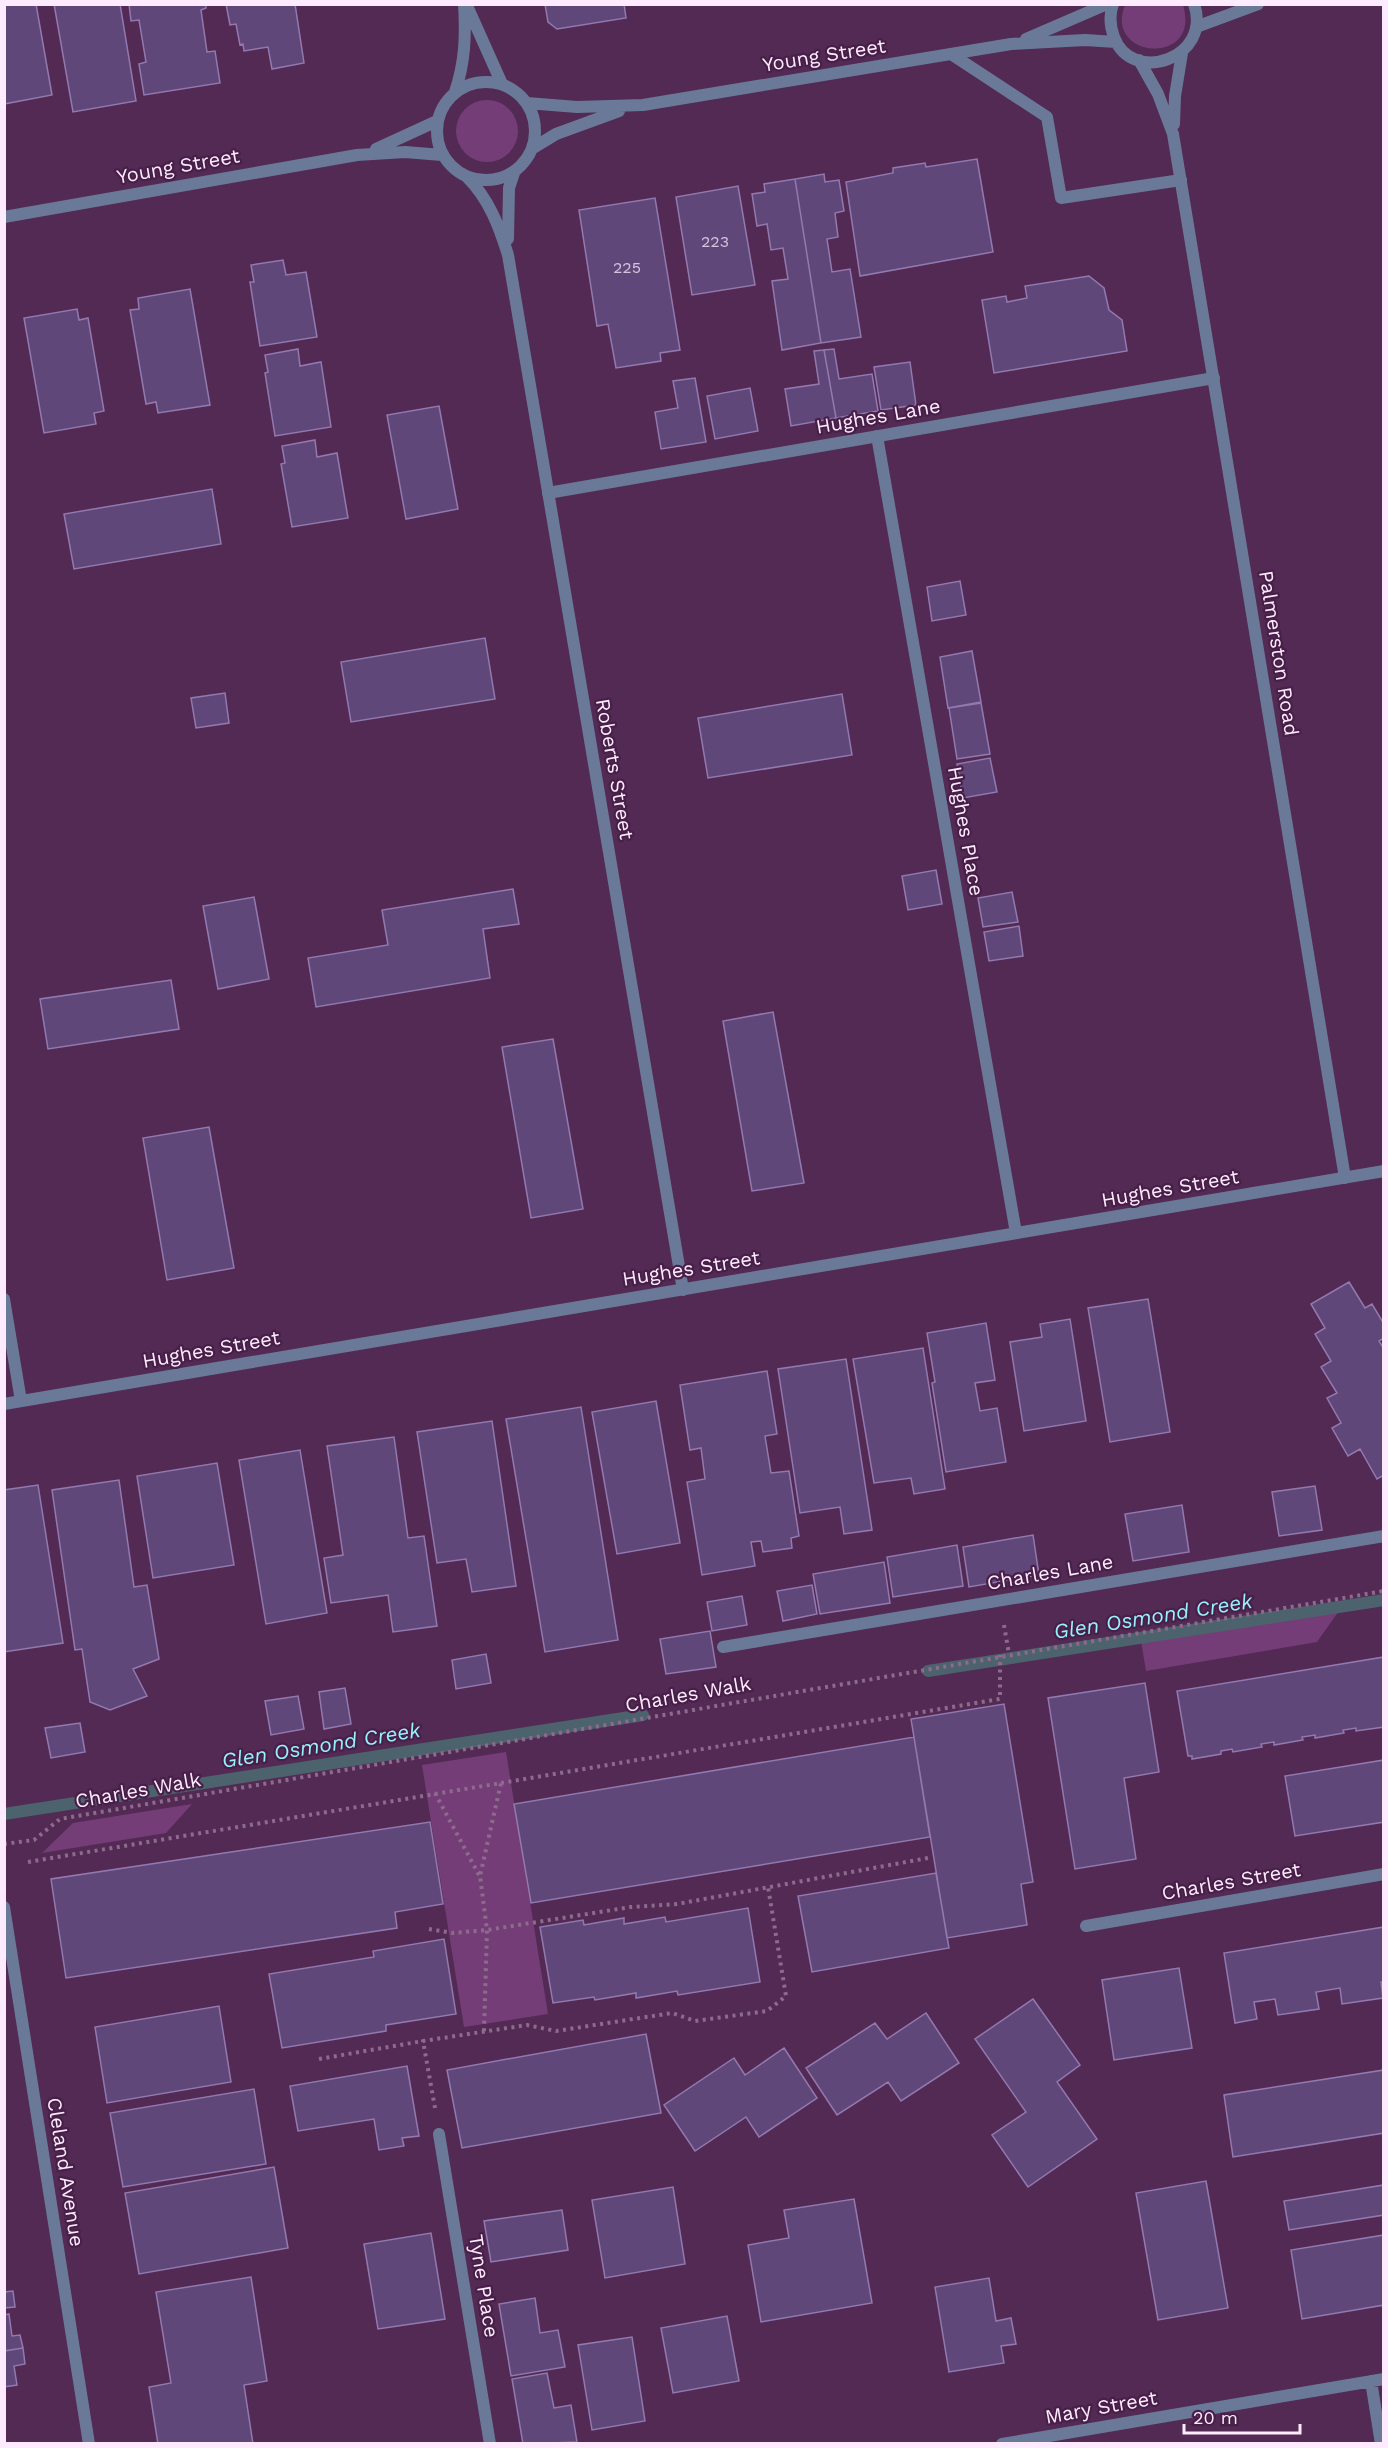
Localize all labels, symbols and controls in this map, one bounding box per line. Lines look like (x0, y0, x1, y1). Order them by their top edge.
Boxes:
street label: Young Street (761, 33, 888, 77)
street label: Young Street (115, 143, 242, 189)
house number: 223 (701, 232, 729, 251)
house number: 225 (613, 258, 641, 277)
street label: Hughes Lane (814, 393, 942, 439)
street label: Palmerston Road (1254, 569, 1304, 737)
street label: Roberts Street (591, 697, 639, 842)
street label: Hughes Place (943, 764, 989, 898)
street label: Hughes Street (1099, 1164, 1241, 1212)
street label: Hughes Street (620, 1245, 762, 1291)
street label: Hughes Street (140, 1325, 282, 1373)
street label: Charles Lane (985, 1549, 1115, 1595)
water label: Glen Osmond Creek (1052, 1588, 1255, 1644)
street label: Charles Walk (623, 1671, 753, 1717)
water label: Glen Osmond Creek (220, 1717, 423, 1773)
street label: Charles Walk (73, 1767, 203, 1813)
street label: Charles Street (1160, 1857, 1303, 1905)
street label: Cleland Avenue (42, 2096, 90, 2248)
street label: Tyne Place (464, 2233, 504, 2339)
street label: Mary Street (1043, 2385, 1159, 2429)
scale bar (1184, 2397, 1300, 2435)
text: 20 m (1193, 2407, 1238, 2428)

